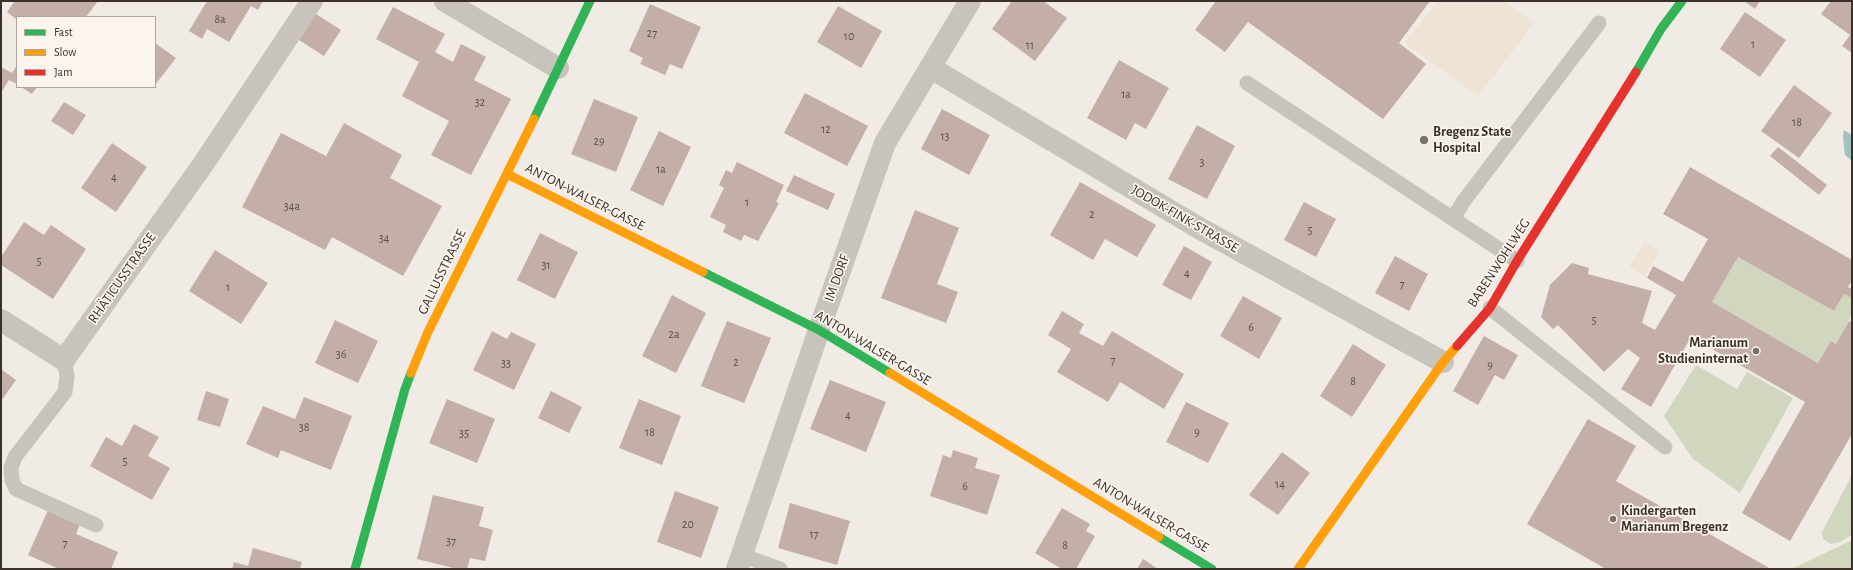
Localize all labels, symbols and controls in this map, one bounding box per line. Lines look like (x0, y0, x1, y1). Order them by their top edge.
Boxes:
house number: 8a (214, 12, 226, 26)
legend (16, 16, 156, 88)
text: Fast (54, 26, 73, 38)
house number: 27 (647, 26, 657, 40)
house number: 10 (844, 29, 854, 43)
house number: 1 (1751, 37, 1755, 51)
house number: 11 (1026, 38, 1034, 52)
text: Slow (54, 46, 76, 58)
text: Jam (54, 66, 73, 78)
house number: 1a (1121, 87, 1131, 101)
house number: 32 (475, 95, 485, 109)
house number: 18 (1792, 115, 1802, 129)
house number: 12 (821, 122, 831, 136)
place label: Bregenz State Hospital (1433, 124, 1511, 156)
house number: 13 (940, 129, 950, 143)
house number: 29 (593, 134, 605, 148)
marker: Bregenz State Hospital (1418, 134, 1430, 146)
house number: 3 (1200, 155, 1204, 169)
street label: ANTON-WALSER-GASSE (522, 160, 648, 234)
house number: 1a (656, 162, 666, 176)
house number: 4 (111, 170, 117, 184)
street label: JODOK-FINK-STRASSE (1128, 181, 1242, 257)
house number: 1 (745, 195, 749, 209)
house number: 34a (284, 199, 300, 213)
house number: 2 (1089, 207, 1095, 221)
street label: BABENWOHLWEG (1464, 215, 1534, 311)
house number: 5 (1307, 223, 1313, 237)
street label: GALLUSSTRASSE (414, 227, 470, 317)
street label: RHÄTICUSSTRASSE (85, 229, 159, 327)
house number: 34 (379, 231, 389, 245)
street label: IM DORF (821, 252, 853, 304)
house number: 5 (36, 254, 42, 268)
house number: 31 (541, 258, 551, 272)
house number: 4 (1184, 266, 1190, 280)
house number: 7 (1399, 277, 1405, 291)
house number: 1 (226, 280, 230, 294)
street label: ANTON-WALSER-GASSE (812, 307, 934, 389)
house number: 5 (1591, 313, 1597, 327)
house number: 6 (1248, 320, 1254, 334)
house number: 2a (668, 327, 680, 341)
place label: Marianum Studieninternat (1658, 335, 1748, 368)
marker: Marianum Studieninternat (1751, 346, 1761, 356)
house number: 36 (336, 347, 346, 361)
house number: 7 (1110, 353, 1116, 367)
house number: 2 (733, 355, 739, 369)
house number: 33 (501, 356, 511, 370)
house number: 9 (1487, 358, 1493, 372)
house number: 8 (1350, 374, 1356, 388)
house number: 4 (845, 408, 851, 422)
house number: 38 (299, 420, 309, 434)
house number: 18 (645, 425, 655, 439)
house number: 9 (1194, 425, 1200, 439)
house number: 35 (459, 426, 469, 440)
house number: 5 (122, 454, 128, 468)
street label: ANTON-WALSER-GASSE (1090, 474, 1212, 556)
house number: 14 (1275, 477, 1285, 491)
house number: 6 (962, 479, 968, 493)
place label: Kindergarten Marianum Bregenz (1621, 503, 1728, 536)
marker: Kindergarten Marianum Bregenz (1608, 514, 1618, 524)
house number: 20 (682, 517, 694, 531)
house number: 17 (809, 527, 819, 541)
house number: 37 (446, 534, 456, 548)
house number: 7 (62, 536, 68, 550)
house number: 8 (1062, 538, 1068, 552)

